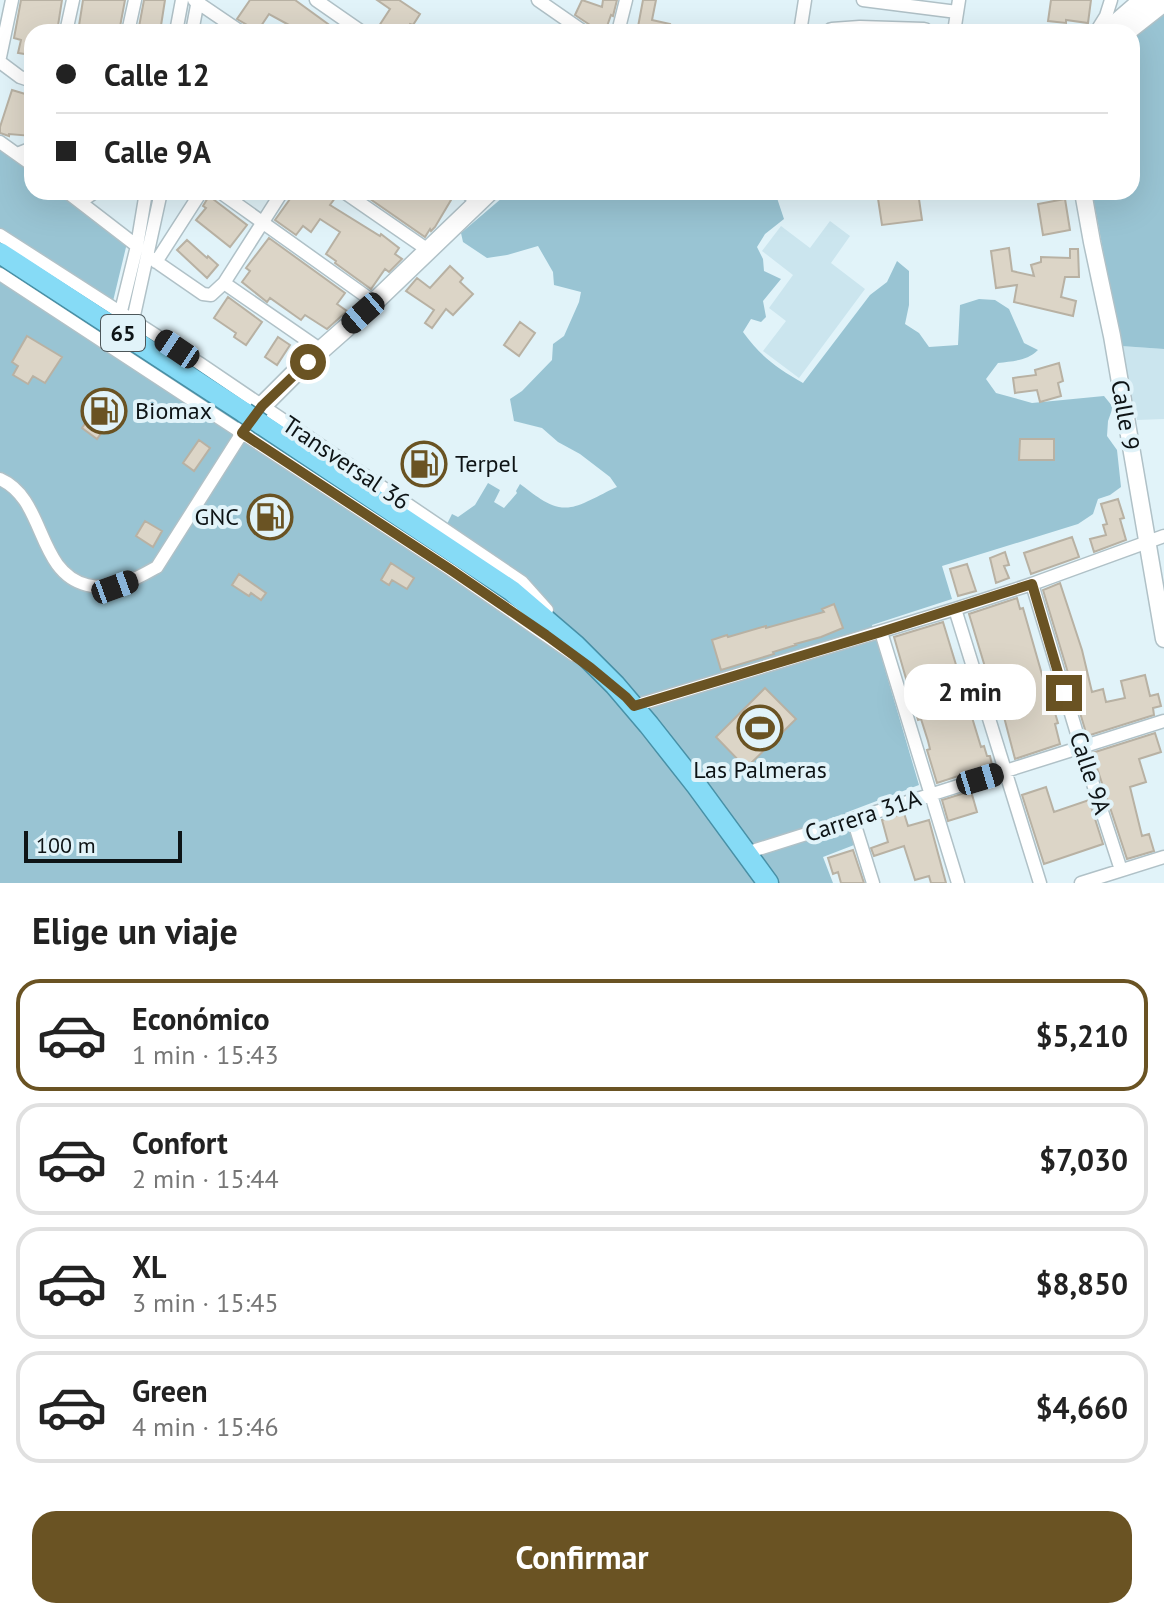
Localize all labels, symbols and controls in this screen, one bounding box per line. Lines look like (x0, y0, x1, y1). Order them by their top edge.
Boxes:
text: Calle 12 (104, 55, 210, 94)
text: Calle 9A (104, 132, 211, 171)
car (337, 288, 389, 338)
road number: 65 (101, 315, 145, 351)
car (150, 326, 204, 372)
route start (290, 344, 326, 380)
street label: Calle 9 (1104, 377, 1147, 453)
fuel station icon: Biomax (80, 387, 128, 435)
place label: Biomax (135, 395, 212, 426)
street label: Transversal 36 (277, 409, 416, 517)
fuel station icon: Terpel (400, 440, 448, 488)
place label: Terpel (455, 448, 518, 479)
fuel station icon: GNC (246, 493, 294, 541)
place label: GNC (194, 501, 239, 532)
car (88, 568, 142, 606)
callout: 2 min (904, 665, 1036, 721)
text: 2 min (938, 675, 1002, 708)
route end (1046, 675, 1082, 711)
sports icon: Las Palmeras (736, 704, 784, 752)
street label: Calle 9A (1063, 728, 1118, 818)
place label: Las Palmeras (693, 754, 827, 785)
car (954, 761, 1006, 797)
street label: Carrera 31A (801, 782, 925, 849)
scale bar (24, 827, 182, 863)
text: 100 m (36, 831, 96, 859)
text: Elige un viaje (32, 907, 238, 954)
icon: car (36, 999, 108, 1071)
text: Económico (132, 999, 270, 1038)
text: $5,210 (1035, 1016, 1128, 1055)
text: 1 min · 15:43 (132, 1038, 279, 1071)
icon: car (36, 1123, 108, 1195)
text: Confort (132, 1123, 228, 1162)
text: $7,030 (1039, 1140, 1128, 1179)
text: 2 min · 15:44 (132, 1162, 279, 1195)
icon: car (36, 1247, 108, 1319)
text: XL (132, 1247, 166, 1286)
text: $8,850 (1035, 1264, 1128, 1303)
text: 3 min · 15:45 (132, 1286, 279, 1319)
icon: car (36, 1371, 108, 1443)
text: Green (132, 1371, 207, 1410)
text: $4,660 (1035, 1388, 1128, 1427)
text: 4 min · 15:46 (132, 1410, 279, 1443)
button: Confirmar (32, 1511, 1132, 1603)

